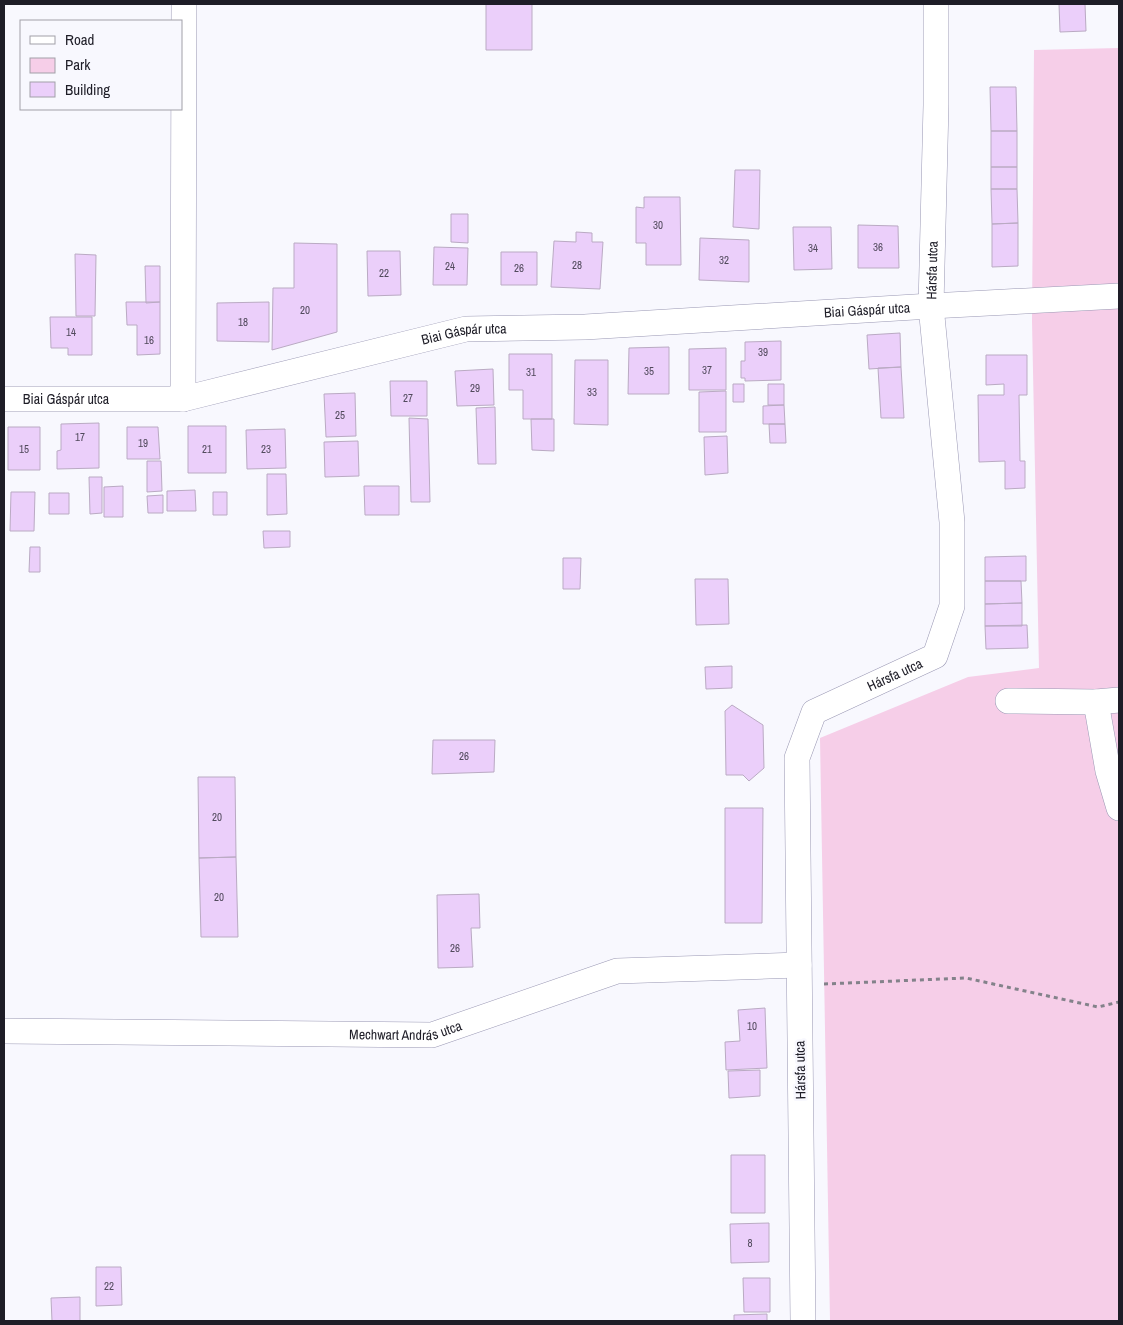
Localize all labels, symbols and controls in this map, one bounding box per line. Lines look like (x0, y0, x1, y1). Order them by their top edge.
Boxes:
legend (20, 20, 182, 110)
text: Road (65, 29, 94, 50)
text: Park (65, 54, 91, 75)
text: Building (65, 79, 110, 100)
house number: 30 (653, 218, 663, 232)
house number: 36 (873, 240, 883, 254)
street label: Hársfa utca (922, 240, 942, 300)
house number: 34 (808, 241, 818, 255)
house number: 32 (719, 253, 729, 267)
house number: 28 (572, 258, 582, 272)
house number: 24 (445, 259, 455, 273)
house number: 26 (514, 261, 524, 275)
house number: 22 (379, 266, 389, 280)
street label: Biai Gáspár utca (823, 298, 911, 321)
house number: 20 (300, 303, 310, 317)
house number: 18 (238, 315, 248, 329)
street label: Biai Gáspár utca (419, 319, 507, 349)
house number: 14 (66, 325, 76, 339)
house number: 16 (144, 333, 154, 347)
house number: 39 (758, 345, 768, 359)
house number: 37 (702, 363, 712, 377)
house number: 35 (644, 364, 654, 378)
house number: 31 (526, 365, 536, 379)
house number: 29 (470, 381, 480, 395)
house number: 33 (587, 385, 597, 399)
street label: Biai Gáspár utca (23, 390, 110, 408)
house number: 27 (403, 391, 413, 405)
house number: 25 (335, 408, 345, 422)
house number: 17 (75, 430, 85, 444)
house number: 19 (138, 436, 148, 450)
house number: 15 (19, 442, 29, 456)
house number: 21 (202, 442, 212, 456)
house number: 23 (261, 442, 271, 456)
street label: Hársfa utca (864, 654, 926, 695)
house number: 26 (459, 749, 469, 763)
house number: 20 (212, 810, 222, 824)
house number: 20 (214, 890, 224, 904)
house number: 26 (450, 941, 460, 955)
street label: Mechwart András utca (349, 1016, 465, 1044)
house number: 10 (747, 1019, 757, 1033)
street label: Hársfa utca (790, 1040, 810, 1100)
house number: 8 (747, 1236, 753, 1250)
house number: 22 (104, 1279, 114, 1293)

